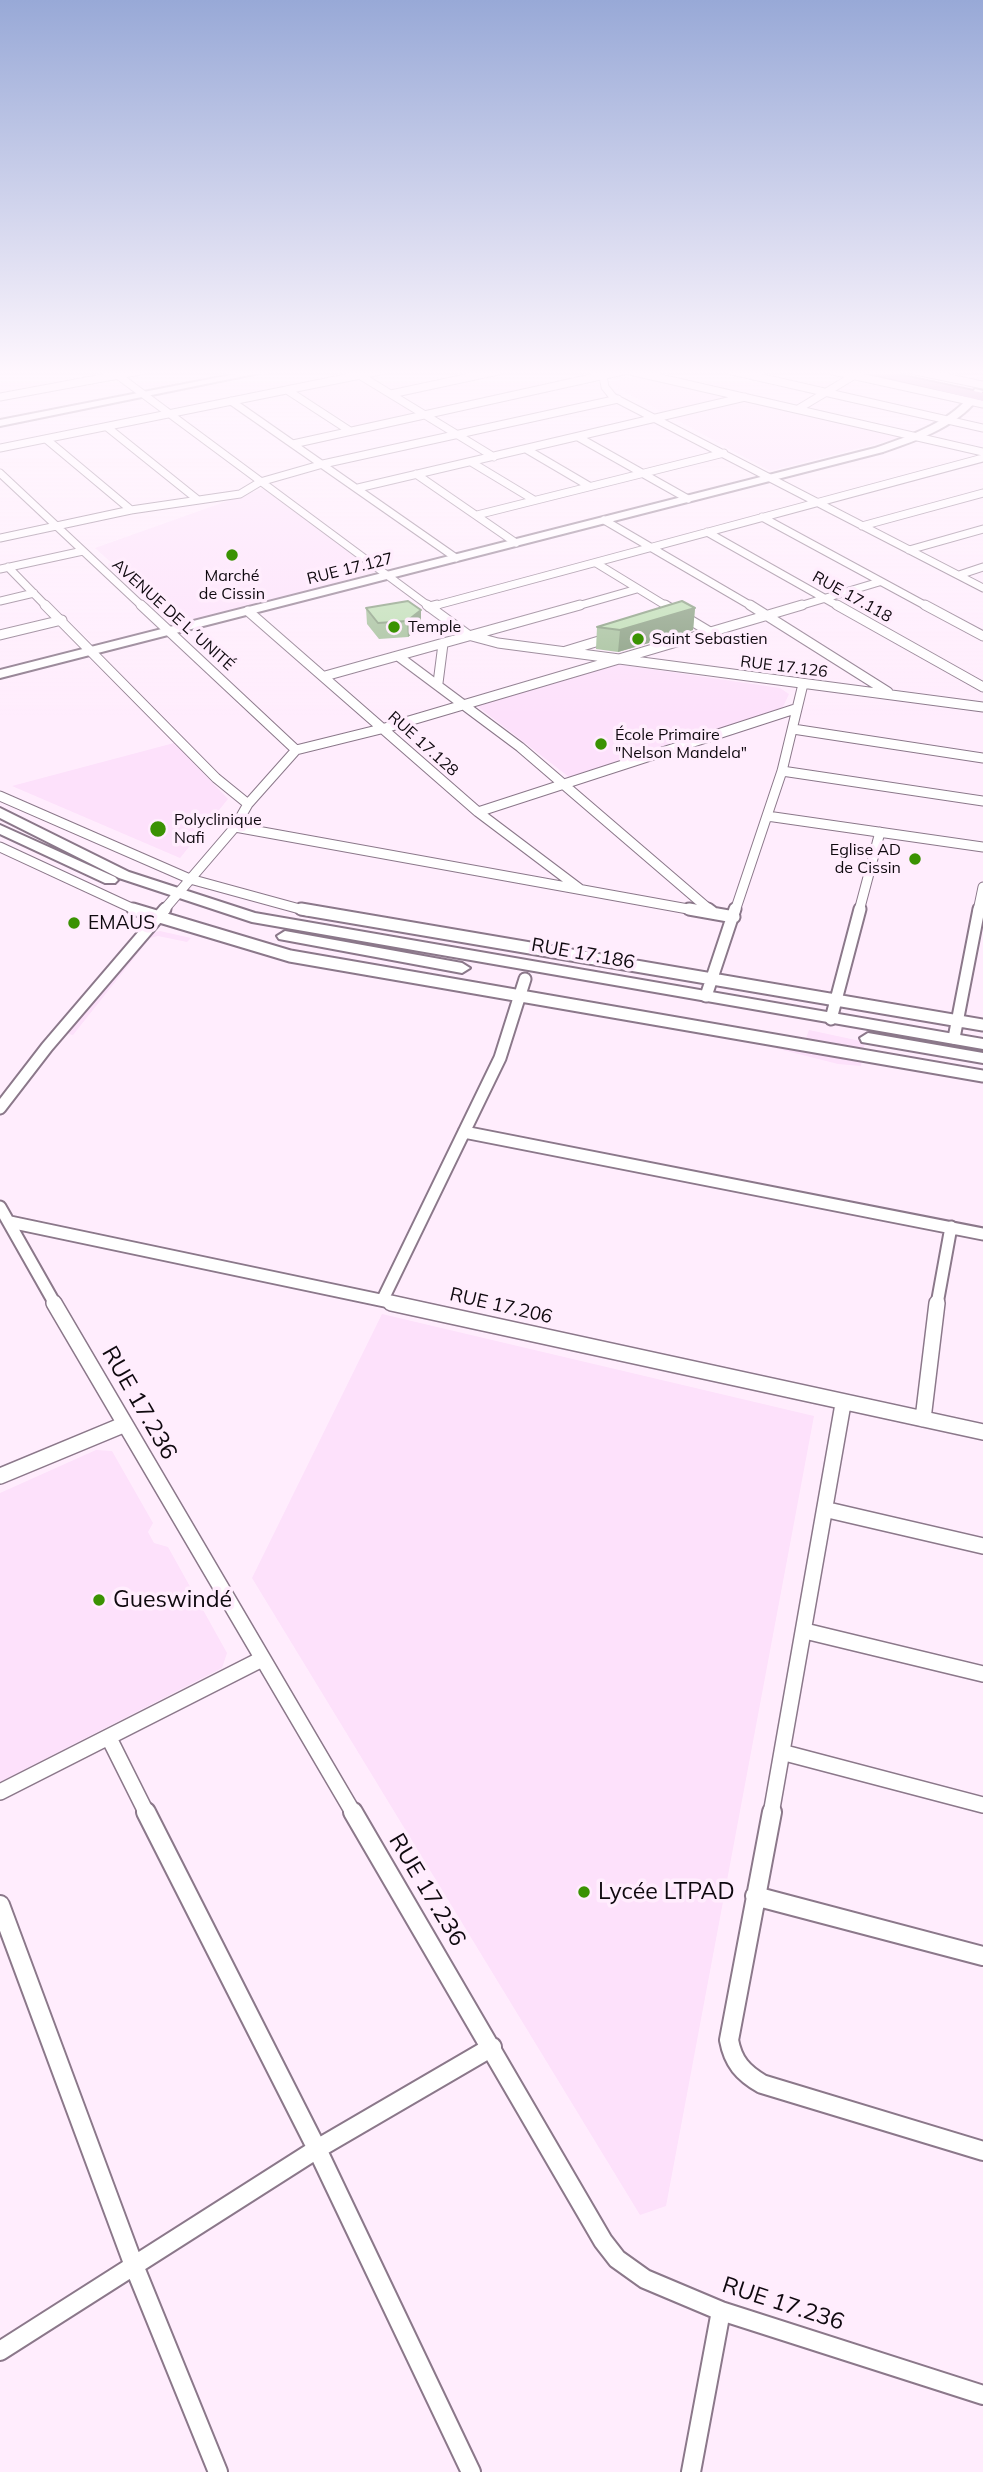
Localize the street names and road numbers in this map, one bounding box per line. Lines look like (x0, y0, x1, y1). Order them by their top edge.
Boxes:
street label: RUE 17.127 (305, 549, 395, 589)
street label: AVENUE DE L´UNITÉ (108, 555, 238, 675)
street label: RUE 17.118 (809, 567, 895, 627)
street label: RUE 17.126 (739, 652, 829, 682)
street label: RUE 17.128 (384, 707, 462, 781)
street label: RUE 17.186 (530, 934, 636, 974)
street label: RUE 17.206 (448, 1283, 554, 1329)
street label: RUE 17.236 (95, 1341, 183, 1465)
street label: RUE 17.236 (383, 1829, 471, 1951)
street label: RUE 17.236 (719, 2271, 847, 2337)

